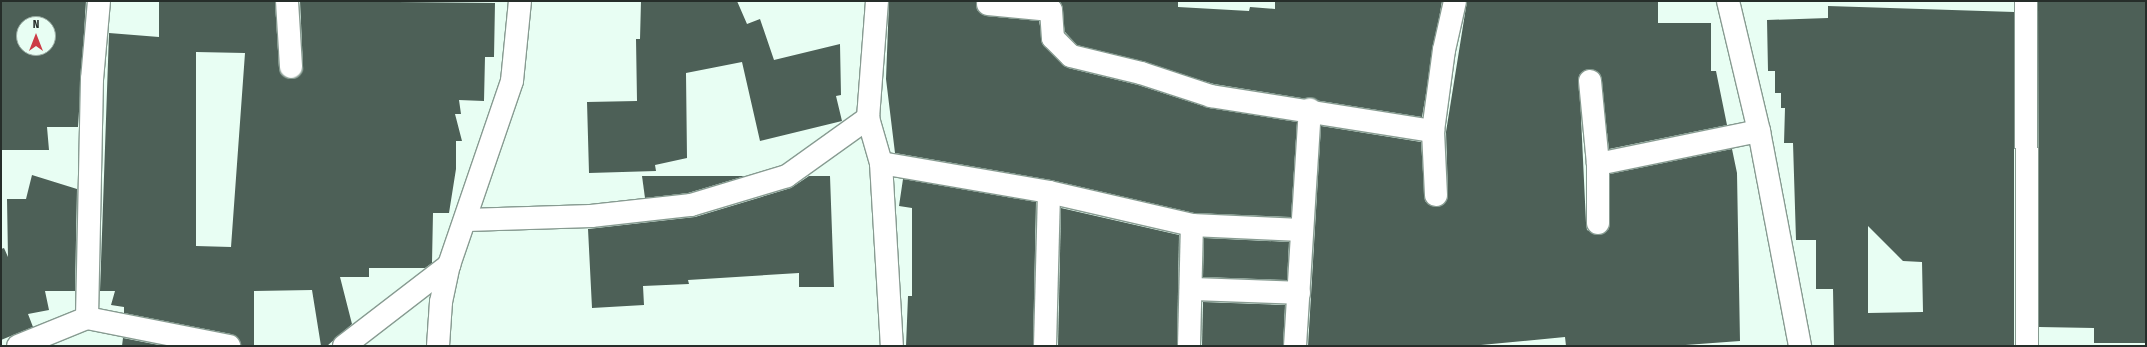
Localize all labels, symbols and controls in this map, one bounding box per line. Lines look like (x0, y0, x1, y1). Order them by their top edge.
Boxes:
north arrow (16, 16, 56, 56)
text: N (33, 18, 39, 31)

